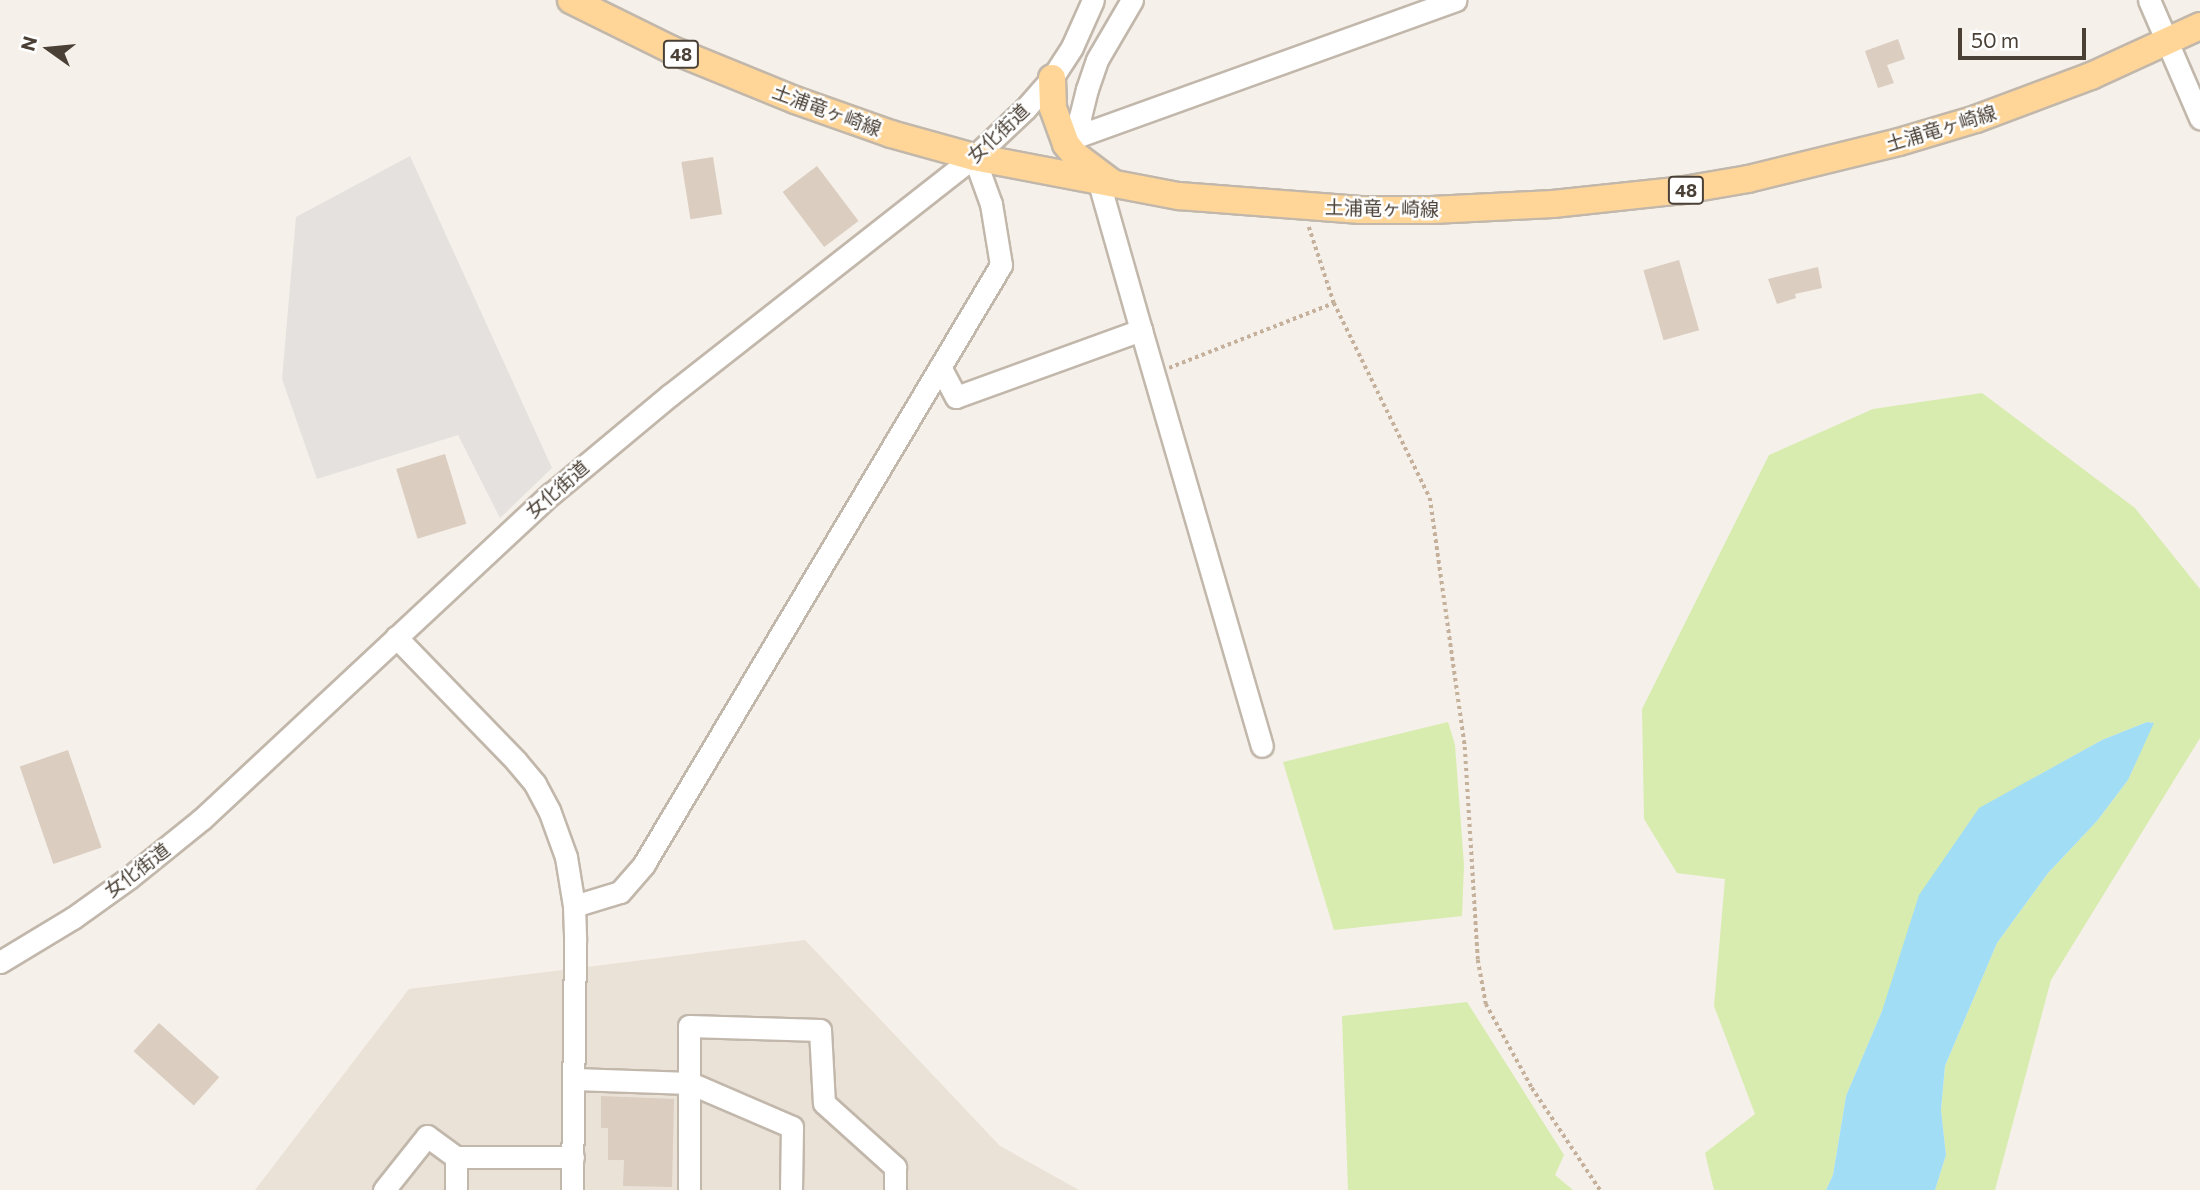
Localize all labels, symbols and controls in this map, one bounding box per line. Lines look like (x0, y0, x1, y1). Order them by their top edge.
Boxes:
north arrow (14, 14, 84, 84)
scale bar (1962, 14, 2090, 58)
text: 50 m (1971, 27, 2019, 52)
text: N (15, 34, 41, 53)
road number: 48 (662, 40, 700, 68)
street label: 土浦竜ヶ崎線 (770, 80, 884, 140)
street label: 女化街道 (962, 99, 1034, 167)
street label: 土浦竜ヶ崎線 (1883, 100, 1999, 156)
road number: 48 (1667, 176, 1705, 204)
street label: 土浦竜ヶ崎線 (1325, 196, 1439, 220)
street label: 女化街道 (521, 455, 593, 523)
street label: 女化街道 (100, 838, 174, 902)

